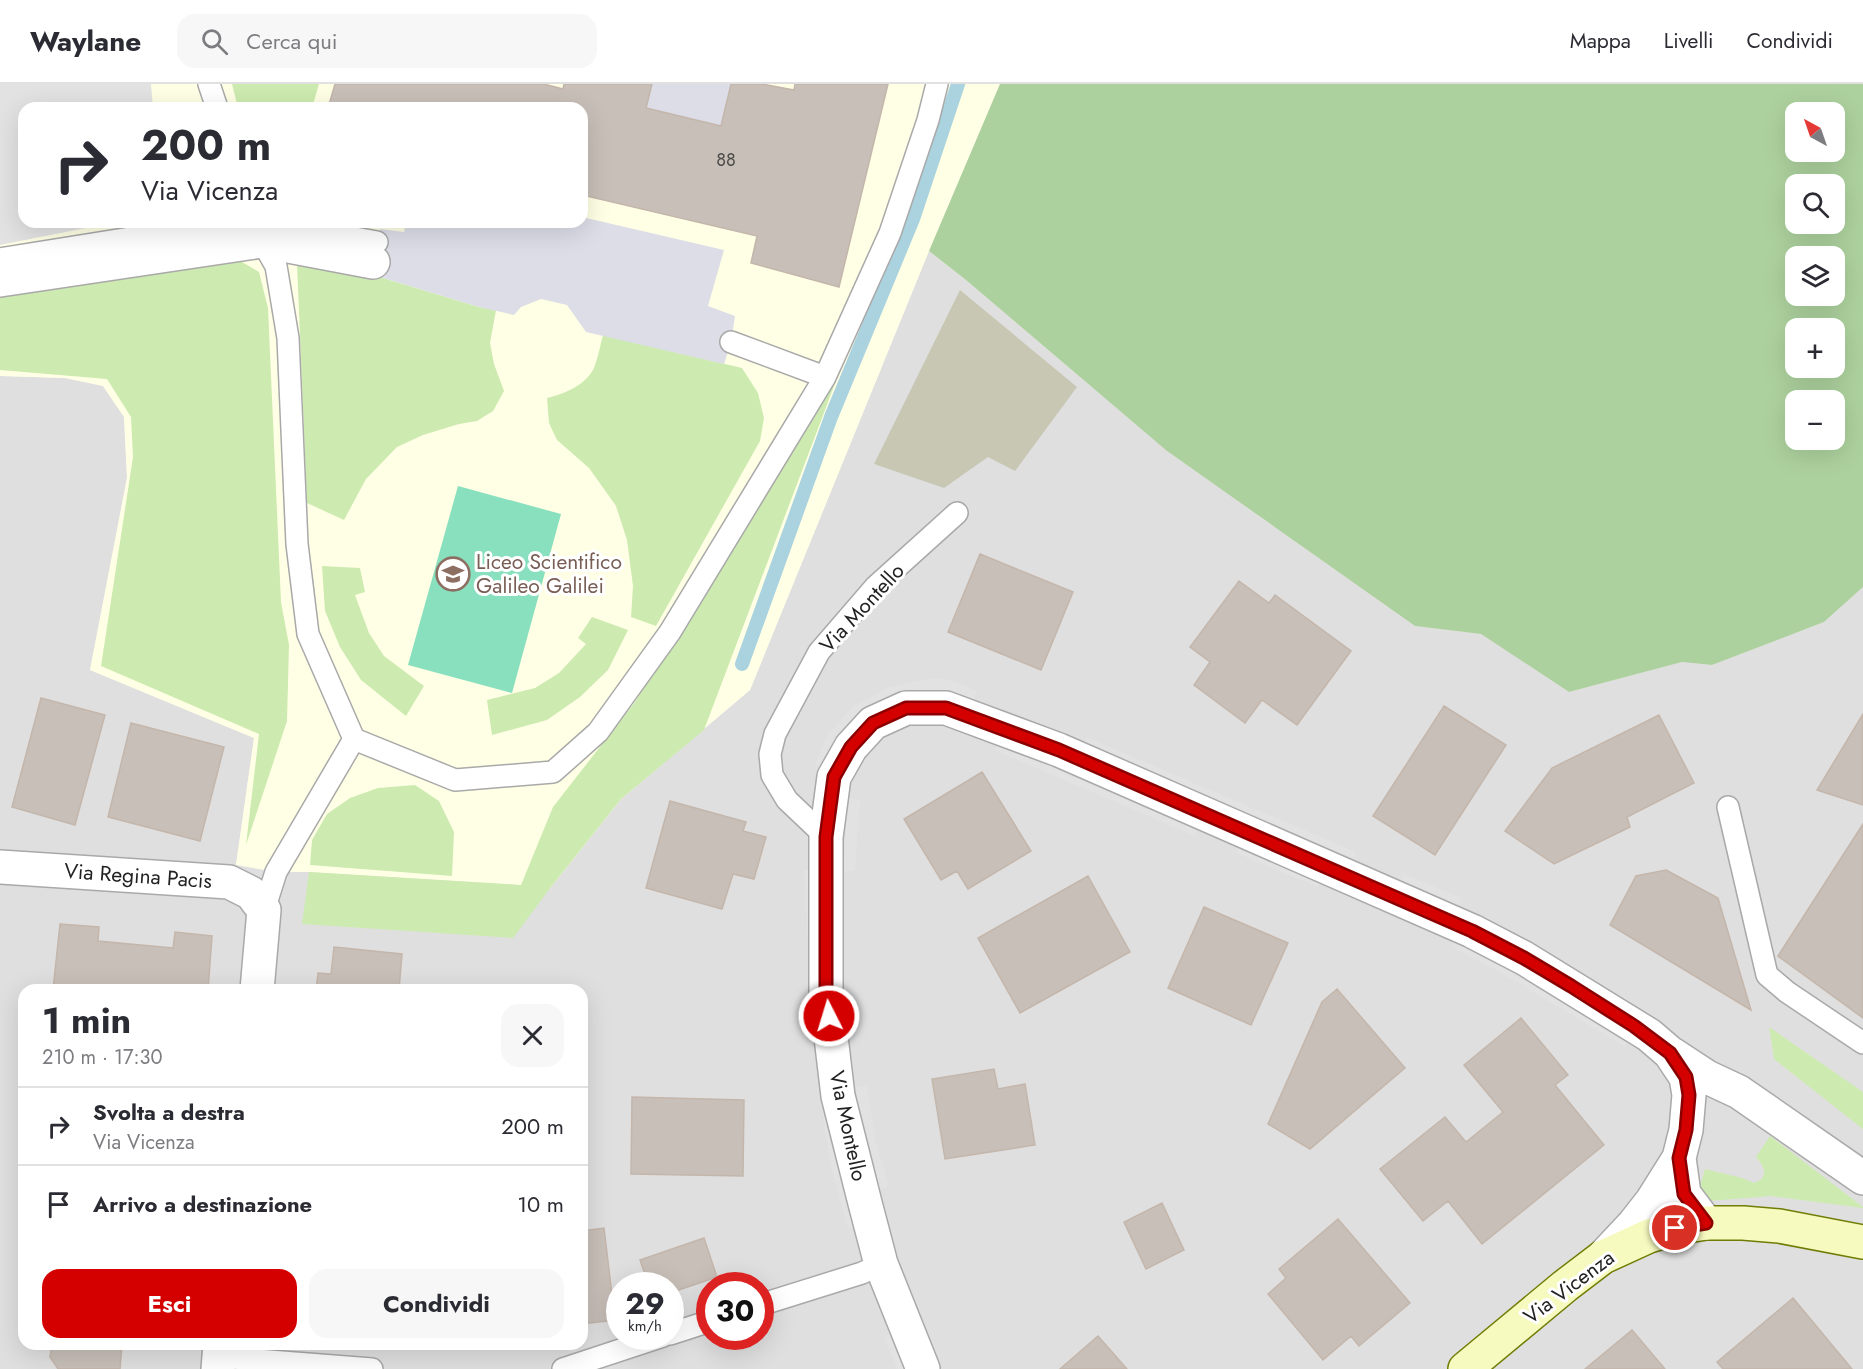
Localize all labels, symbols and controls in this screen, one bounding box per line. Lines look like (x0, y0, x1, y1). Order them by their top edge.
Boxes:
search box (177, 14, 597, 68)
text: Waylane (30, 21, 141, 62)
icon: search (198, 25, 231, 58)
text: Cerca qui (246, 25, 337, 57)
text: Mappa (1570, 26, 1631, 56)
text: Livelli (1664, 26, 1714, 56)
text: Condividi (1747, 26, 1833, 56)
north arrow (1785, 102, 1845, 162)
map controls (1785, 102, 1845, 450)
text: 200 m (141, 115, 271, 176)
icon: right (42, 126, 120, 204)
house number: 88 (716, 147, 736, 173)
text: Via Vicenza (141, 171, 278, 210)
button: search (1785, 174, 1845, 234)
button: layers (1785, 246, 1845, 306)
button: + (1785, 318, 1845, 378)
button: − (1785, 390, 1845, 450)
place label: Liceo Scientifico Galileo Galilei (476, 547, 622, 601)
school or university icon: Liceo Scientifico Galileo Galilei (435, 556, 471, 592)
street label: Via Montello (813, 557, 911, 659)
street label: Via Regina Pacis (63, 856, 213, 896)
position arrow (797, 984, 861, 1048)
text: 1 min (42, 994, 131, 1046)
button: close (501, 1004, 564, 1067)
text: 210 m · 17:30 (42, 1043, 162, 1072)
street label: Via Montello (822, 1068, 874, 1184)
text: Svolta a destra (93, 1096, 245, 1128)
icon: right (42, 1110, 75, 1143)
text: 200 m (501, 1110, 564, 1142)
text: Via Vicenza (93, 1128, 195, 1157)
icon: arrive (42, 1188, 75, 1221)
text: Arrivo a destinazione (93, 1188, 312, 1220)
text: 10 m (517, 1188, 564, 1220)
pin (1649, 1202, 1700, 1253)
icon: arrive (1658, 1211, 1691, 1244)
street label: Via Vicenza (1517, 1243, 1621, 1331)
button: Esci (42, 1269, 297, 1338)
button: Condividi (309, 1269, 564, 1338)
speed limit sign: 30 (696, 1272, 774, 1350)
text: 29 (625, 1282, 665, 1325)
text: km/h (628, 1315, 662, 1337)

